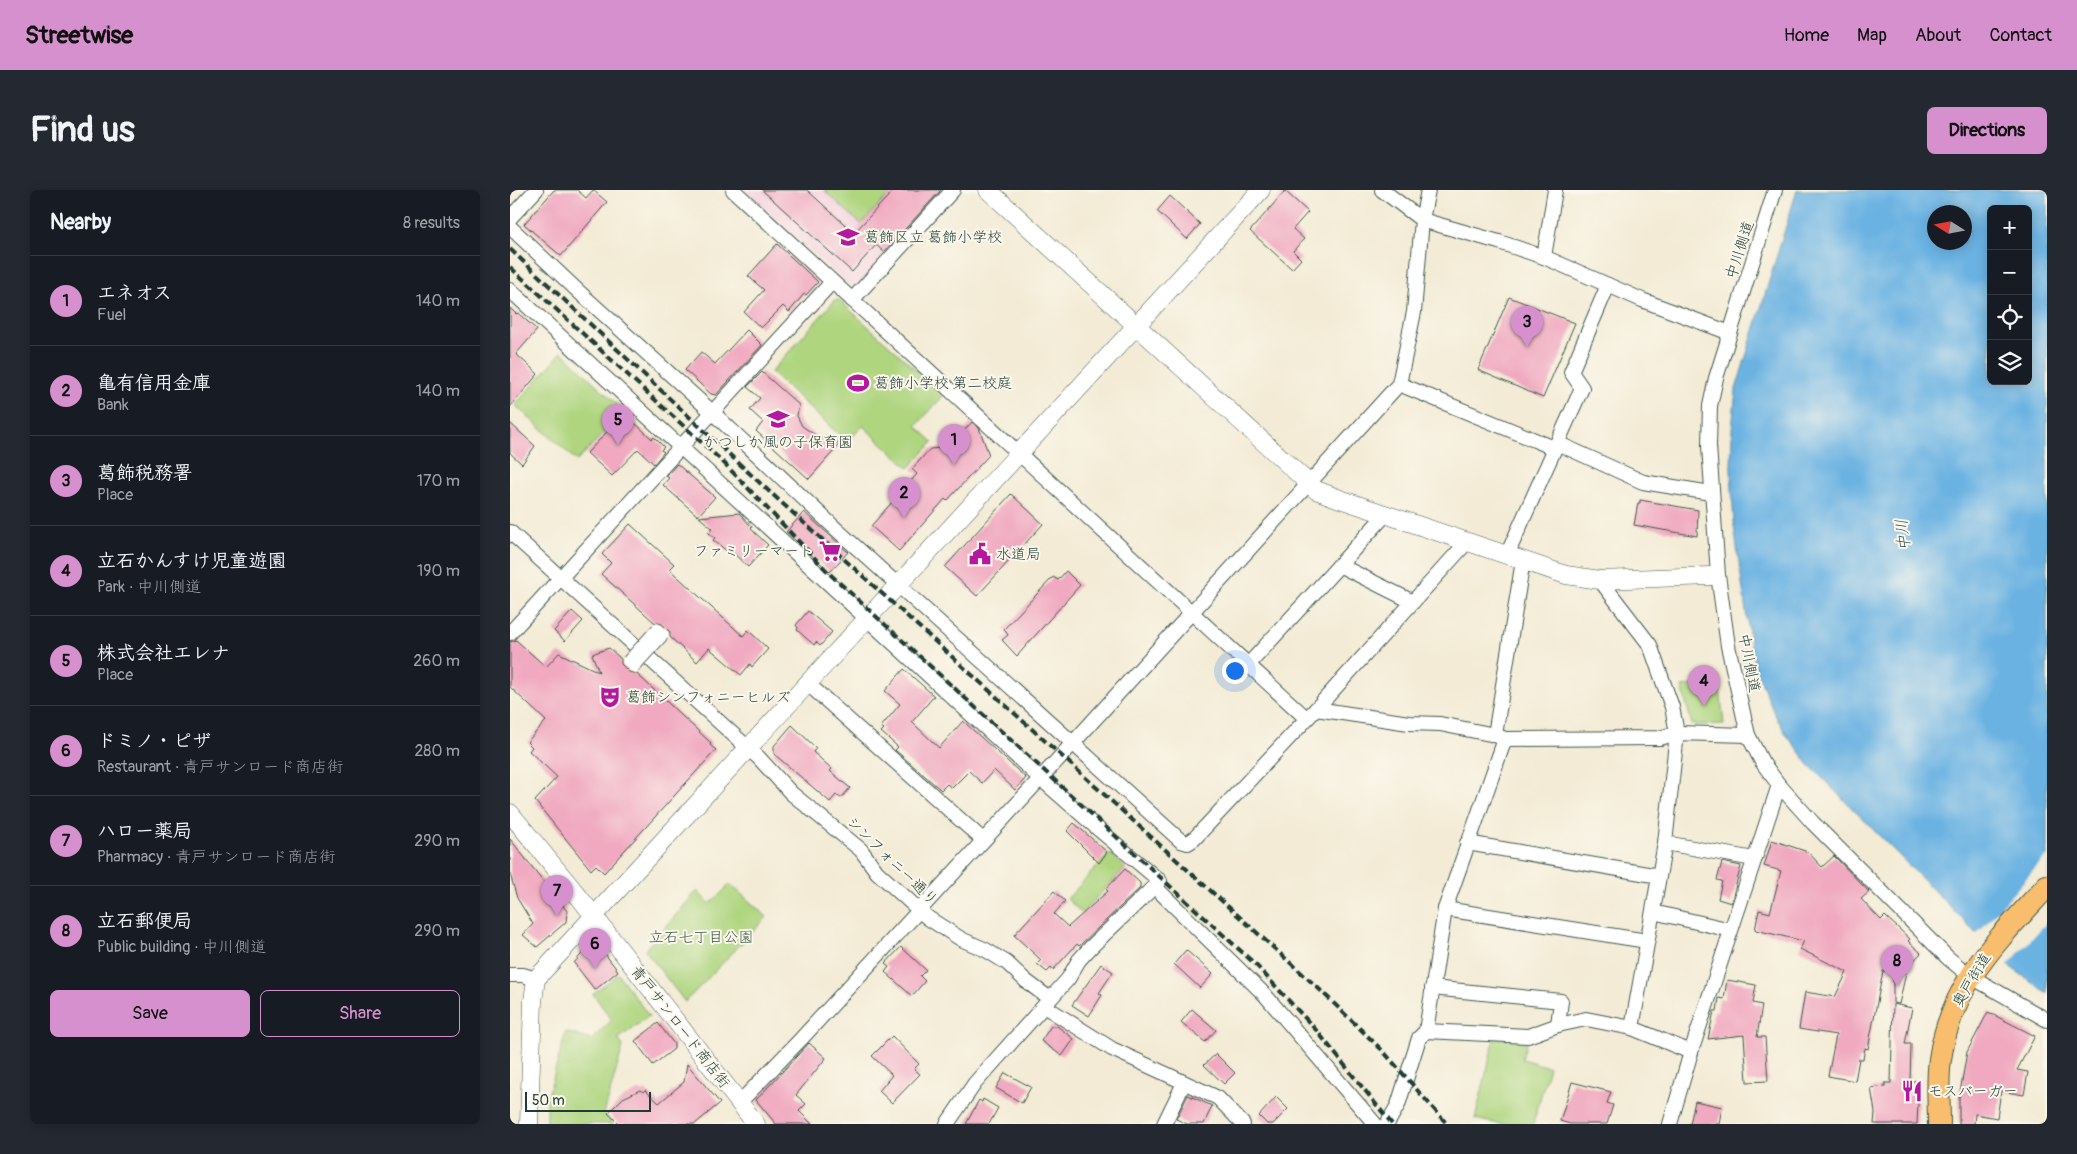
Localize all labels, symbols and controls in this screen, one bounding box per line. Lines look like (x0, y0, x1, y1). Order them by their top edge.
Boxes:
text: Streetwise (25, 21, 133, 50)
text: Home (1784, 24, 1829, 47)
text: Map (1857, 24, 1887, 47)
text: About (1915, 24, 1961, 47)
text: Contact (1989, 24, 2052, 47)
button: Directions (1927, 107, 2047, 154)
text: Find us (30, 108, 135, 152)
north arrow (1927, 205, 1972, 250)
map controls (1987, 205, 2032, 385)
button: + (1987, 205, 2032, 250)
text: Nearby (50, 209, 111, 236)
text: 8 results (403, 213, 460, 233)
street label: 中川側道 (1722, 219, 1758, 281)
school or university icon: 葛飾区立 葛飾小学校 (835, 224, 861, 250)
place label: 葛飾区立 葛飾小学校 (864, 228, 1002, 247)
button: − (1987, 250, 2032, 295)
text: エネオス (97, 281, 172, 305)
text: 1 (63, 291, 69, 311)
text: 140 m (416, 291, 460, 311)
button: locate (1987, 295, 2032, 340)
text: Fuel (97, 305, 126, 325)
pin: 3 (1511, 306, 1543, 347)
button: layers (1987, 340, 2032, 385)
sports icon: 葛飾小学校 第二校庭 (845, 370, 871, 396)
text: 亀有信用金庫 (97, 371, 211, 395)
place label: 葛飾小学校 第二校庭 (874, 374, 1012, 393)
text: 2 (62, 381, 70, 401)
text: 140 m (416, 381, 460, 401)
text: Bank (97, 395, 129, 415)
pin: 5 (602, 404, 634, 445)
school or university icon: かつしか風の子保育園 (765, 406, 791, 432)
pin: 1 (938, 424, 970, 465)
place label: かつしか風の子保育園 (703, 433, 853, 452)
text: 葛飾税務署 (97, 461, 192, 485)
text: 3 (62, 471, 70, 491)
text: 170 m (417, 471, 460, 491)
pin: 2 (888, 477, 920, 518)
text: Place (97, 485, 133, 505)
water label: 中川 (1891, 518, 1915, 552)
supermarket icon: ファミリーマート (817, 538, 843, 564)
public building icon: 水道局 (967, 541, 993, 567)
place label: ファミリーマート (694, 542, 814, 561)
place label: 水道局 (996, 545, 1041, 564)
text: 立石かんすけ児童遊園 (97, 549, 287, 573)
text: 4 (61, 561, 71, 581)
text: 190 m (417, 561, 460, 581)
text: Park · 中川側道 (97, 577, 201, 597)
street label: 中川側道 (1734, 632, 1764, 694)
text: 株式会社エレナ (97, 641, 230, 665)
text: 5 (62, 651, 70, 671)
text: 260 m (413, 651, 460, 671)
your location (1222, 658, 1248, 684)
text: Place (97, 665, 133, 685)
pin: 4 (1688, 665, 1720, 706)
theatre icon: 葛飾シンフォニーヒルズ (597, 684, 623, 710)
place label: 葛飾シンフォニーヒルズ (626, 688, 790, 707)
text: ドミノ・ピザ (97, 729, 211, 753)
text: 6 (61, 741, 71, 761)
text: 280 m (414, 741, 460, 761)
text: Restaurant · 青戸サンロード商店街 (97, 757, 343, 777)
street label: シンフォニー通り (842, 813, 942, 909)
text: ハロー薬局 (97, 819, 192, 843)
text: 7 (62, 831, 70, 851)
text: 290 m (414, 831, 460, 851)
text: Pharmacy · 青戸サンロード商店街 (97, 847, 335, 867)
pin: 7 (541, 875, 573, 916)
text: 立石郵便局 (97, 909, 192, 933)
text: 8 (62, 921, 70, 941)
text: 290 m (414, 921, 460, 941)
pin: 6 (579, 928, 611, 969)
park label: 立石七丁目公園 (648, 928, 754, 947)
text: Public building · 中川側道 (97, 937, 266, 957)
pin: 8 (1881, 945, 1913, 986)
street label: 奥戸街道 (1948, 949, 1996, 1011)
street label: 青戸サンロード商店街 (626, 962, 734, 1092)
button: Save (50, 990, 250, 1037)
button: Share (260, 990, 460, 1037)
restaurant icon: モスバーガー (1899, 1078, 1925, 1104)
place label: モスバーガー (1928, 1082, 2018, 1101)
scale bar (525, 1089, 651, 1112)
text: 50 m (532, 1092, 565, 1109)

